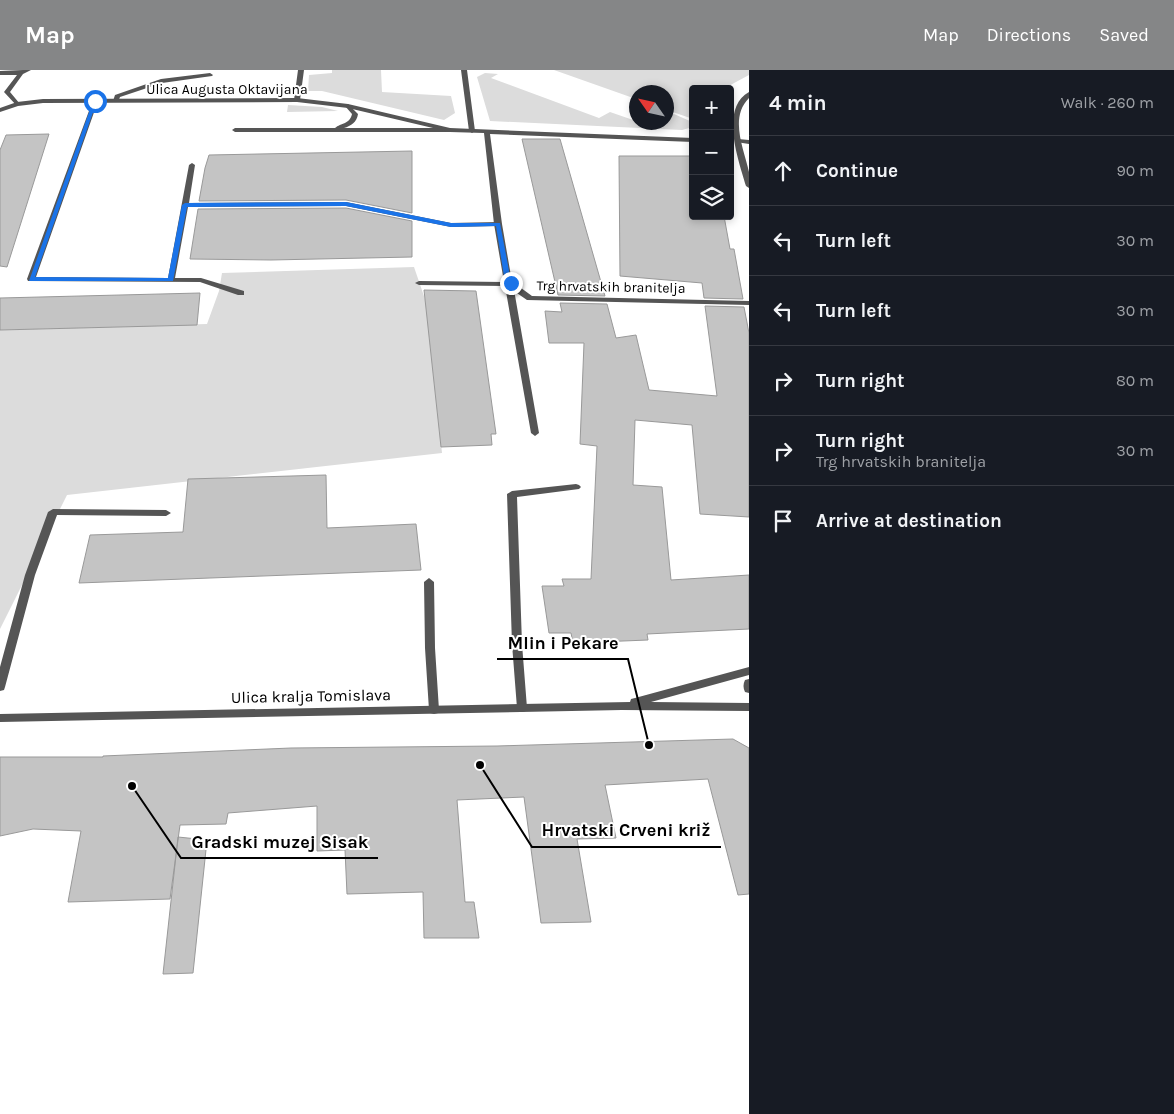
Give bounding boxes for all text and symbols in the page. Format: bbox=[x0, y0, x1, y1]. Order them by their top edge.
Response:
text: Map bbox=[25, 21, 75, 49]
text: Map bbox=[923, 24, 959, 46]
text: Directions bbox=[987, 24, 1071, 46]
text: Saved bbox=[1099, 24, 1149, 46]
street label: Ulica Augusta Oktavijana bbox=[146, 81, 308, 98]
north arrow bbox=[629, 85, 674, 130]
map controls bbox=[689, 85, 734, 220]
button: + bbox=[689, 85, 734, 130]
route start bbox=[84, 90, 107, 113]
text: 4 min bbox=[769, 91, 827, 115]
text: Walk · 260 m bbox=[1061, 93, 1154, 112]
button: − bbox=[689, 130, 734, 175]
icon: ahead bbox=[769, 157, 797, 185]
text: Continue bbox=[816, 160, 898, 182]
text: 90 m bbox=[1116, 161, 1154, 180]
button: layers bbox=[689, 175, 734, 220]
icon: left bbox=[769, 227, 797, 255]
text: Turn left bbox=[816, 230, 891, 252]
text: 30 m bbox=[1116, 231, 1154, 250]
route end bbox=[500, 272, 523, 295]
street label: Trg hrvatskih branitelja bbox=[536, 277, 686, 297]
icon: left bbox=[769, 297, 797, 325]
text: Turn left bbox=[816, 300, 891, 322]
text: 30 m bbox=[1116, 301, 1154, 320]
icon: right bbox=[769, 367, 797, 395]
text: Turn right bbox=[816, 370, 905, 392]
text: 80 m bbox=[1116, 371, 1154, 390]
text: Turn right bbox=[816, 430, 905, 452]
icon: right bbox=[769, 437, 797, 465]
text: 30 m bbox=[1116, 441, 1154, 460]
text: Trg hrvatskih branitelja bbox=[816, 452, 986, 471]
icon: arrive bbox=[769, 507, 797, 535]
text: Arrive at destination bbox=[816, 510, 1002, 532]
callout: Mlin i Pekare bbox=[497, 626, 628, 659]
text: Mlin i Pekare bbox=[507, 632, 619, 654]
street label: Ulica kralja Tomislava bbox=[231, 685, 391, 707]
callout: Hrvatski Crveni križ bbox=[532, 814, 721, 847]
text: Hrvatski Crveni križ bbox=[542, 819, 710, 841]
callout: Gradski muzej Sisak bbox=[181, 825, 378, 858]
text: Gradski muzej Sisak bbox=[192, 831, 369, 853]

